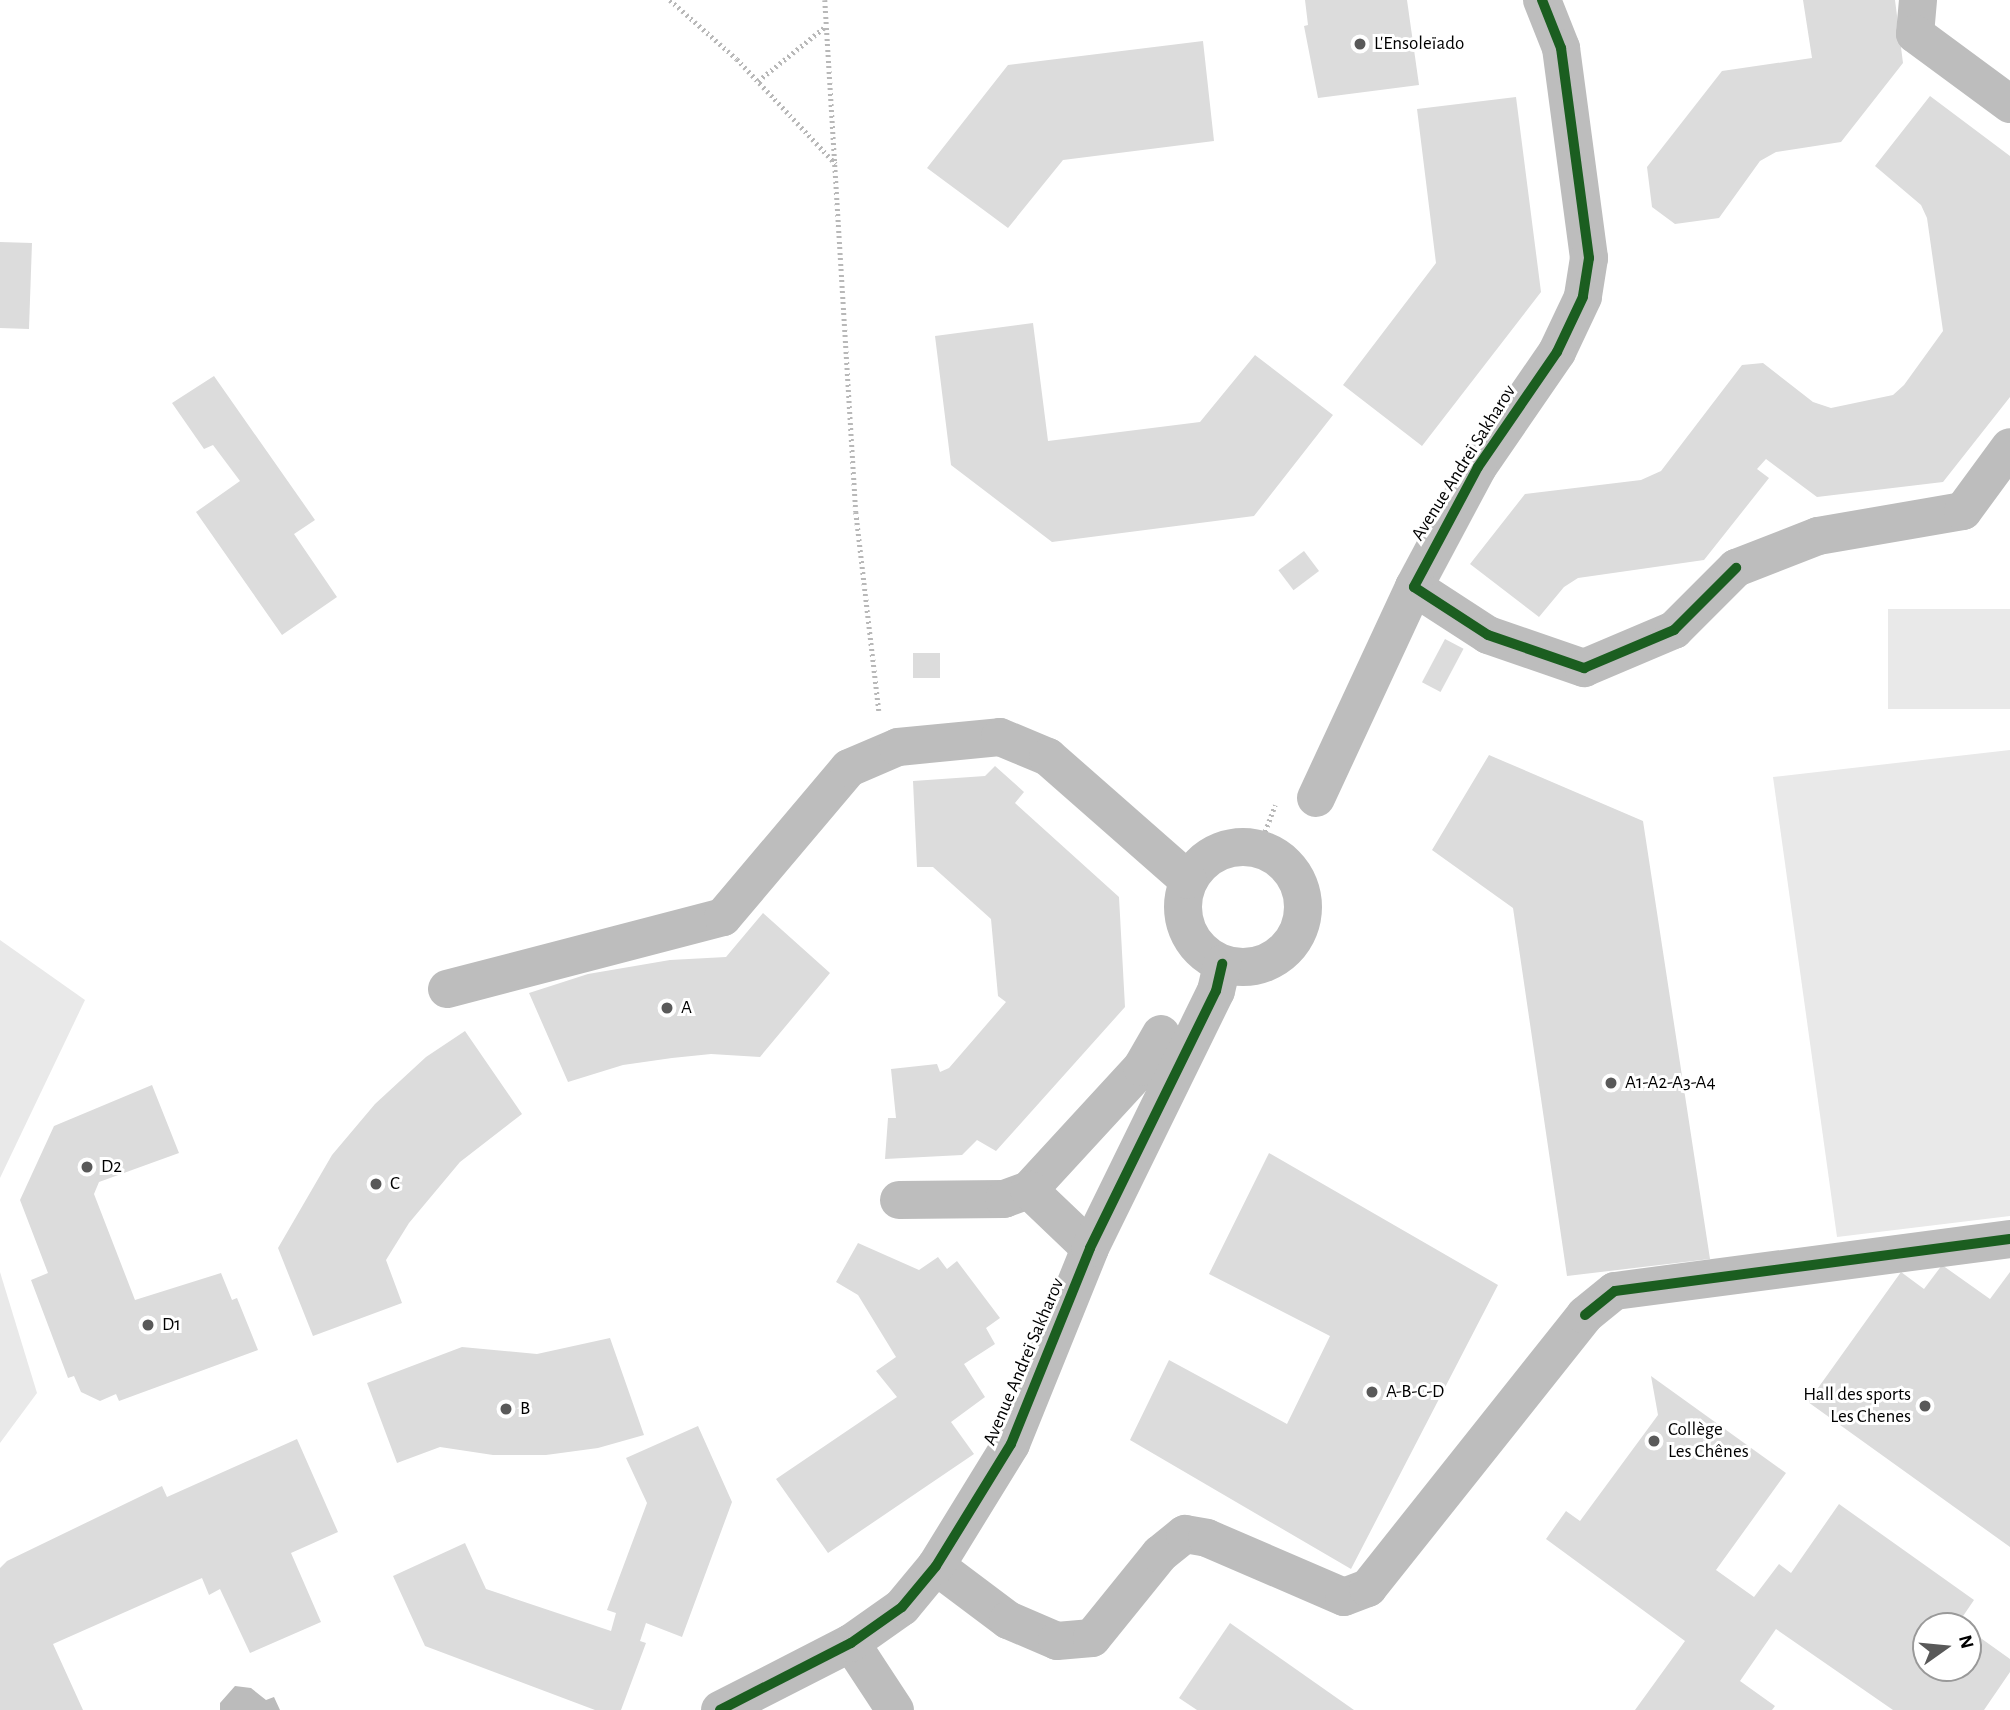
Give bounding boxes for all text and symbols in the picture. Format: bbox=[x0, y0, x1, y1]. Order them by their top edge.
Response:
place label: L'Ensoleïado bbox=[1374, 33, 1464, 55]
marker: L'Ensoleïado bbox=[1352, 36, 1368, 52]
street label: Avenue Andreï Sakharov bbox=[1407, 381, 1521, 545]
place label: A bbox=[681, 997, 692, 1019]
marker: A bbox=[659, 1000, 675, 1016]
place label: A1-A2-A3-A4 bbox=[1625, 1072, 1716, 1094]
marker: A1-A2-A3-A4 bbox=[1603, 1075, 1619, 1091]
place label: D2 bbox=[101, 1156, 122, 1178]
marker: D2 bbox=[79, 1159, 95, 1175]
place label: C bbox=[390, 1173, 400, 1195]
marker: C bbox=[368, 1176, 384, 1192]
street label: Avenue Andreï Sakharov bbox=[978, 1275, 1070, 1449]
place label: D1 bbox=[162, 1314, 181, 1336]
marker: D1 bbox=[140, 1317, 156, 1333]
place label: A-B-C-D bbox=[1386, 1381, 1444, 1403]
marker: A-B-C-D bbox=[1364, 1384, 1380, 1400]
place label: Hall des sports Les Chenes bbox=[1803, 1384, 1911, 1428]
place label: B bbox=[520, 1398, 530, 1420]
marker: Hall des sports Les Chenes bbox=[1917, 1398, 1933, 1414]
marker: B bbox=[498, 1401, 514, 1417]
place label: Collège Les Chênes bbox=[1668, 1419, 1749, 1463]
marker: Collège Les Chênes bbox=[1646, 1433, 1662, 1449]
north arrow bbox=[1912, 1612, 1982, 1682]
text: N bbox=[1955, 1633, 1977, 1651]

